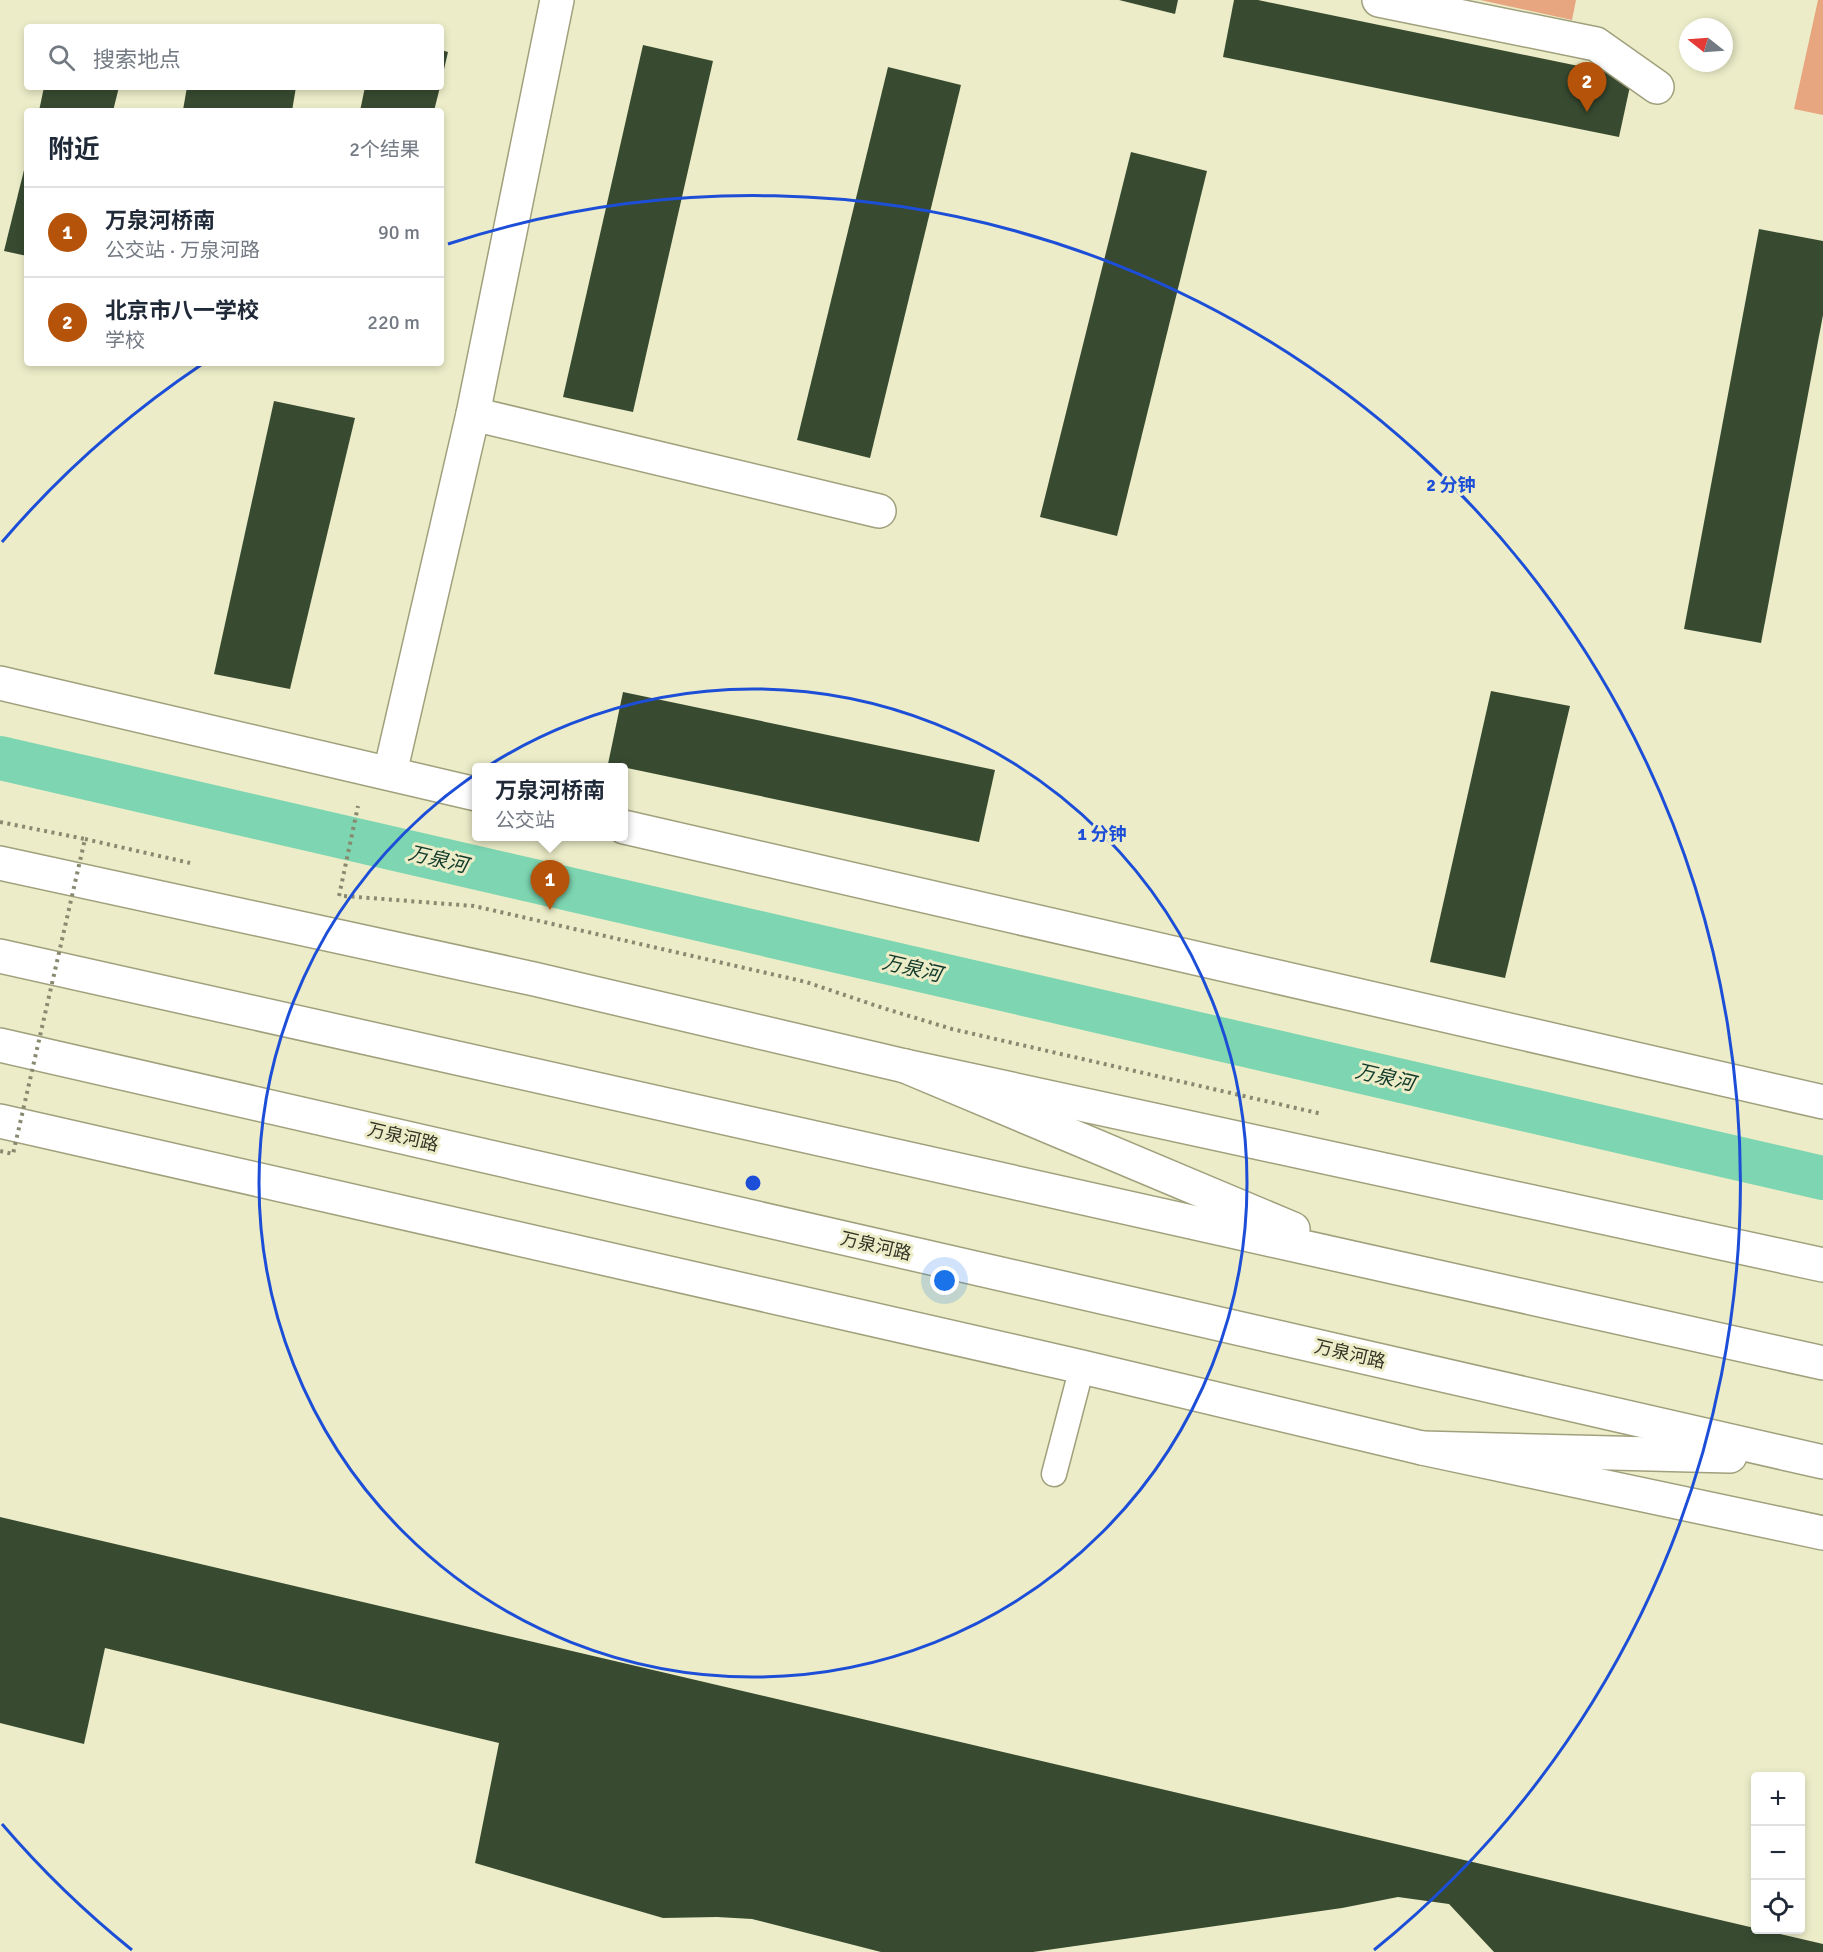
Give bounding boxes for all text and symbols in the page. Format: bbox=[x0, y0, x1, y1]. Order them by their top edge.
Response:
north arrow bbox=[1679, 18, 1733, 72]
search box bbox=[24, 24, 444, 90]
icon: search bbox=[45, 41, 78, 74]
text: 搜索地点 bbox=[93, 46, 181, 73]
pin: 2 bbox=[1568, 63, 1606, 112]
text: 附近 bbox=[48, 134, 100, 166]
text: 2个结果 bbox=[349, 137, 420, 162]
text: 万泉河桥南 bbox=[105, 207, 215, 234]
text: 1 bbox=[62, 220, 73, 245]
text: 90 m bbox=[378, 220, 420, 245]
text: 公交站 · 万泉河路 bbox=[105, 238, 260, 263]
text: 北京市八一学校 bbox=[105, 297, 259, 324]
text: 2 bbox=[62, 310, 73, 335]
text: 220 m bbox=[367, 310, 420, 335]
text: 学校 bbox=[105, 328, 145, 353]
text: 2 分钟 bbox=[1426, 474, 1476, 496]
popup bbox=[472, 763, 628, 841]
text: 万泉河桥南 bbox=[495, 777, 605, 804]
text: 公交站 bbox=[495, 808, 555, 833]
text: 1 分钟 bbox=[1077, 823, 1127, 845]
water label: 万泉河 bbox=[406, 841, 474, 879]
pin: 1 bbox=[530, 860, 570, 910]
water label: 万泉河 bbox=[880, 950, 948, 988]
water label: 万泉河 bbox=[1353, 1059, 1421, 1097]
street label: 万泉河路 bbox=[365, 1118, 441, 1156]
centre of rings bbox=[743, 1173, 763, 1193]
street label: 万泉河路 bbox=[838, 1227, 914, 1265]
your location bbox=[930, 1266, 959, 1295]
street label: 万泉河路 bbox=[1312, 1335, 1388, 1373]
map controls bbox=[1751, 1772, 1805, 1934]
button: + bbox=[1751, 1772, 1805, 1826]
button: − bbox=[1751, 1826, 1805, 1880]
button: locate bbox=[1751, 1880, 1805, 1934]

